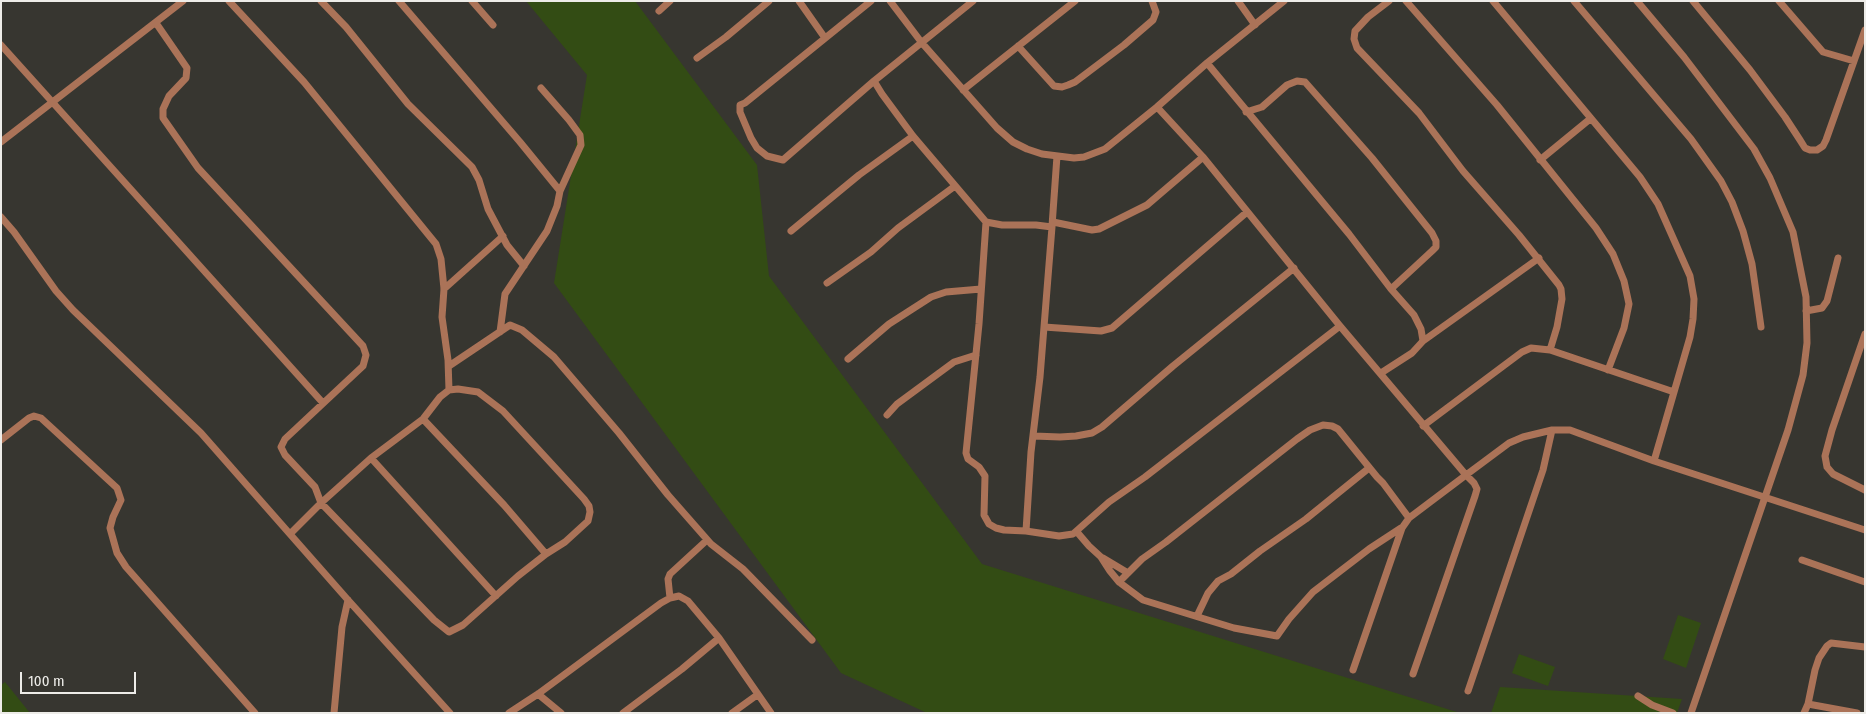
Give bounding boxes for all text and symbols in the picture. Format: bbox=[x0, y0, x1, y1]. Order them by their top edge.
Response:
scale bar bbox=[22, 662, 139, 694]
text: 100 m bbox=[28, 672, 65, 690]

